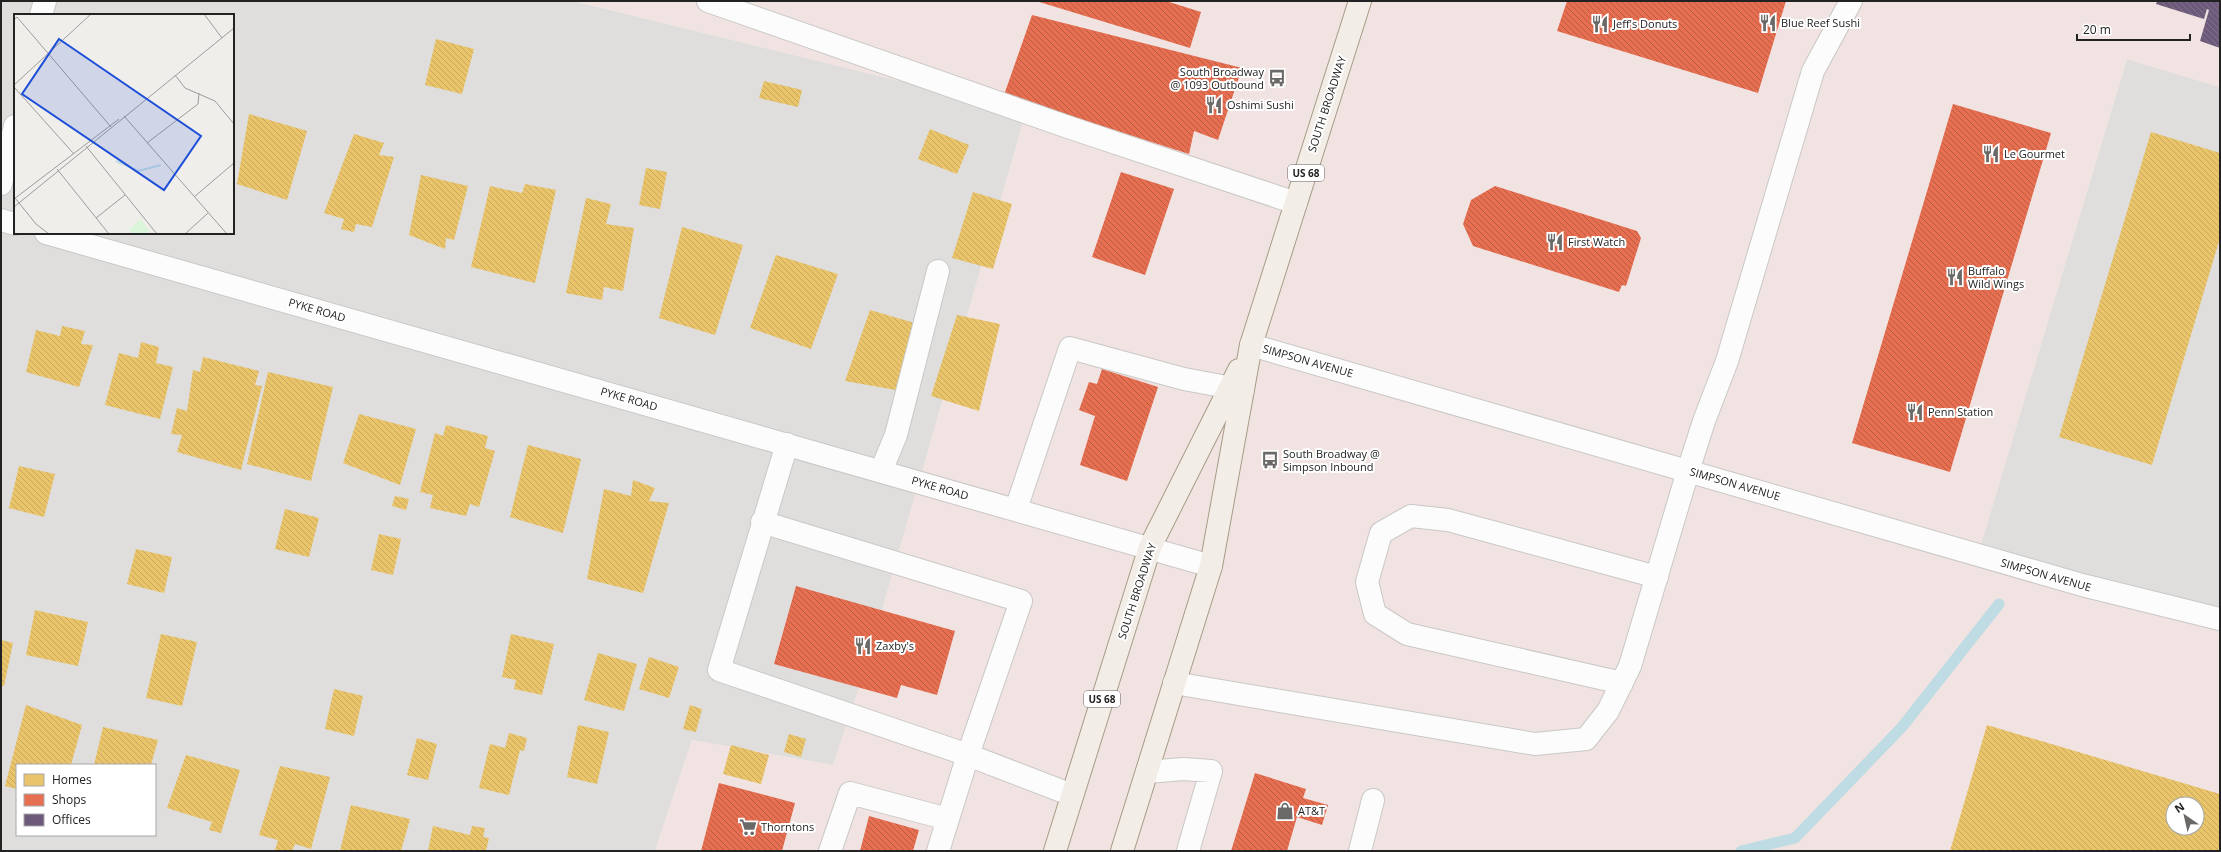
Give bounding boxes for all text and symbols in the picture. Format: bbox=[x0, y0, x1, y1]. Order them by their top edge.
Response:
restaurant icon: Blue Reef Sushi bbox=[1758, 13, 1778, 33]
inset map bbox=[14, 14, 234, 234]
restaurant icon: Jeff's Donuts bbox=[1590, 14, 1610, 34]
place label: Blue Reef Sushi bbox=[1781, 15, 1860, 30]
place label: Jeff's Donuts bbox=[1612, 16, 1677, 31]
scale bar bbox=[2077, 16, 2190, 42]
text: 20 m bbox=[2083, 21, 2111, 38]
street label: SOUTH BROADWAY bbox=[1304, 53, 1349, 154]
place label: South Broadway @ 1093 Outbound bbox=[1170, 64, 1264, 92]
bus stop icon: South Broadway @ 1093 Outbound bbox=[1267, 68, 1287, 88]
restaurant icon: Oshimi Sushi bbox=[1204, 95, 1224, 115]
place label: Oshimi Sushi bbox=[1227, 97, 1294, 112]
restaurant icon: Le Gourmet bbox=[1981, 144, 2001, 164]
place label: Le Gourmet bbox=[2004, 146, 2065, 161]
road number: US 68 bbox=[1288, 165, 1324, 181]
restaurant icon: First Watch bbox=[1545, 232, 1565, 252]
place label: First Watch bbox=[1568, 234, 1625, 249]
place label: Buffalo Wild Wings bbox=[1968, 263, 2024, 291]
restaurant icon: Buffalo Wild Wings bbox=[1945, 267, 1965, 287]
street label: PYKE ROAD bbox=[287, 294, 347, 325]
street label: SIMPSON AVENUE bbox=[1261, 340, 1355, 381]
street label: PYKE ROAD bbox=[599, 383, 659, 414]
restaurant icon: Penn Station bbox=[1905, 402, 1925, 422]
place label: Penn Station bbox=[1928, 404, 1993, 419]
place label: South Broadway @ Simpson Inbound bbox=[1283, 446, 1380, 474]
bus stop icon: South Broadway @ Simpson Inbound bbox=[1260, 450, 1280, 470]
street label: SIMPSON AVENUE bbox=[1688, 463, 1782, 504]
street label: PYKE ROAD bbox=[910, 472, 970, 503]
street label: SOUTH BROADWAY bbox=[1114, 540, 1159, 641]
street label: SIMPSON AVENUE bbox=[1999, 554, 2093, 595]
restaurant icon: Zaxby's bbox=[853, 636, 873, 656]
place label: Zaxby's bbox=[876, 638, 914, 653]
road number: US 68 bbox=[1084, 691, 1120, 707]
legend bbox=[16, 764, 156, 836]
text: Homes bbox=[52, 771, 92, 788]
text: Shops bbox=[52, 791, 87, 808]
north arrow bbox=[2165, 796, 2205, 836]
text: N bbox=[2171, 799, 2187, 816]
shop icon: AT&T bbox=[1275, 801, 1295, 821]
place label: AT&T bbox=[1298, 803, 1325, 818]
text: Offices bbox=[52, 811, 91, 828]
supermarket icon: Thorntons bbox=[738, 817, 758, 837]
place label: Thorntons bbox=[761, 819, 814, 834]

